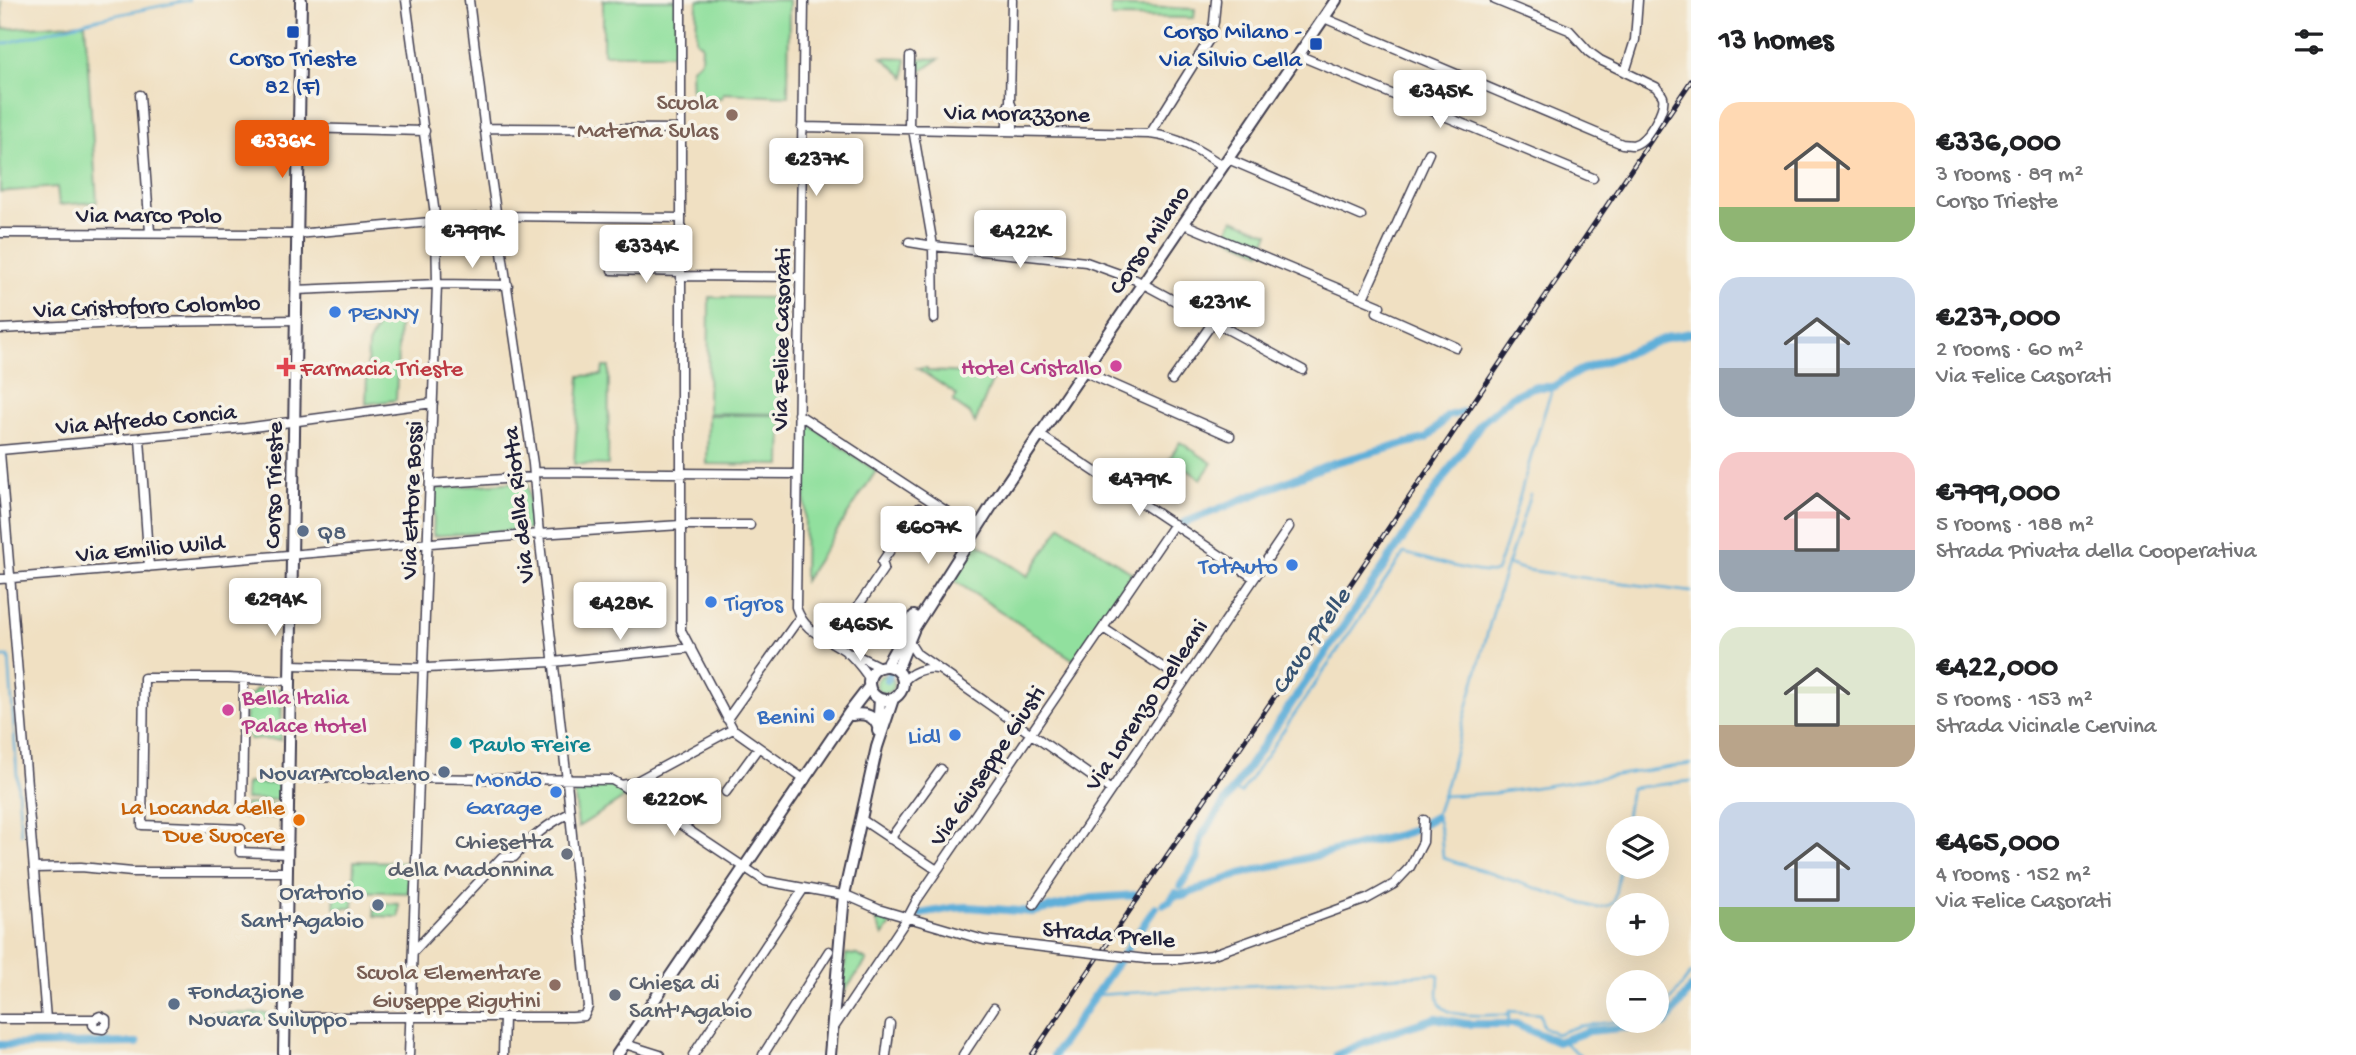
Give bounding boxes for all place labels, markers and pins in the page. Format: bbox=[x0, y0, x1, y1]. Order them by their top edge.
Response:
place label: Corso Milano - Via Silvio Cella bbox=[1159, 19, 1303, 76]
marker: Corso Trieste 82 (F) bbox=[285, 24, 301, 40]
marker: Corso Milano - Via Silvio Cella bbox=[1308, 36, 1324, 52]
place label: Corso Trieste 82 (F) bbox=[229, 46, 357, 103]
pin: €345K bbox=[1391, 71, 1489, 130]
place label: Scuola Materna Sulas bbox=[577, 90, 719, 147]
marker: Scuola Materna Sulas bbox=[724, 107, 740, 123]
pin: €336K bbox=[233, 120, 331, 180]
pin: €237K bbox=[767, 138, 865, 198]
pin: €799K bbox=[423, 210, 521, 270]
pin: €422K bbox=[971, 210, 1069, 270]
pin: €334K bbox=[597, 226, 695, 285]
pin: €231K bbox=[1170, 282, 1268, 341]
place label: PENNY bbox=[348, 301, 420, 330]
marker: PENNY bbox=[327, 304, 343, 320]
place label: Hotel Cristallo bbox=[961, 355, 1102, 384]
place label: Farmacia Trieste bbox=[299, 356, 464, 385]
marker: Hotel Cristallo bbox=[1108, 358, 1124, 374]
marker: Farmacia Trieste bbox=[278, 359, 294, 375]
pin: €479K bbox=[1090, 458, 1188, 518]
pin: €607K bbox=[879, 506, 977, 566]
place label: Q8 bbox=[317, 520, 346, 549]
marker: Q8 bbox=[295, 523, 311, 539]
place label: TotAuto bbox=[1197, 554, 1278, 583]
marker: TotAuto bbox=[1284, 557, 1300, 573]
pin: €294K bbox=[226, 578, 324, 638]
pin: €428K bbox=[571, 582, 669, 642]
place label: Tigros bbox=[723, 591, 784, 620]
marker: Tigros bbox=[703, 594, 719, 610]
pin: €465K bbox=[811, 604, 909, 663]
place label: Bella Italia Palace Hotel bbox=[241, 685, 367, 742]
marker: Bella Italia Palace Hotel bbox=[220, 702, 236, 718]
place label: Benini bbox=[756, 704, 815, 733]
marker: Benini bbox=[821, 707, 837, 723]
place label: Lidl bbox=[908, 724, 941, 753]
marker: Lidl bbox=[947, 727, 963, 743]
place label: Paulo Freire bbox=[469, 732, 591, 761]
marker: Paulo Freire bbox=[448, 735, 464, 751]
place label: NovarArcobaleno bbox=[259, 761, 430, 790]
marker: NovarArcobaleno bbox=[436, 764, 452, 780]
place label: Mondo Garage bbox=[466, 767, 543, 824]
pin: €220K bbox=[625, 778, 723, 838]
marker: Mondo Garage bbox=[548, 784, 564, 800]
place label: La Locanda delle Due Suocere bbox=[121, 795, 286, 852]
marker: La Locanda delle Due Suocere bbox=[291, 812, 307, 828]
place label: Chiesetta della Madonnina bbox=[388, 829, 554, 886]
marker: Chiesetta della Madonnina bbox=[559, 846, 575, 862]
place label: Oratorio Sant'Agabio bbox=[241, 880, 364, 937]
marker: Oratorio Sant'Agabio bbox=[370, 897, 386, 913]
place label: Scuola Elementare Giuseppe Rigutini bbox=[356, 960, 542, 1017]
place label: Chiesa di Sant'Agabio bbox=[629, 970, 752, 1027]
marker: Scuola Elementare Giuseppe Rigutini bbox=[547, 977, 563, 993]
place label: Fondazione Novara Sviluppo bbox=[187, 979, 347, 1036]
marker: Chiesa di Sant'Agabio bbox=[607, 987, 623, 1003]
marker: Fondazione Novara Sviluppo bbox=[166, 996, 182, 1012]

